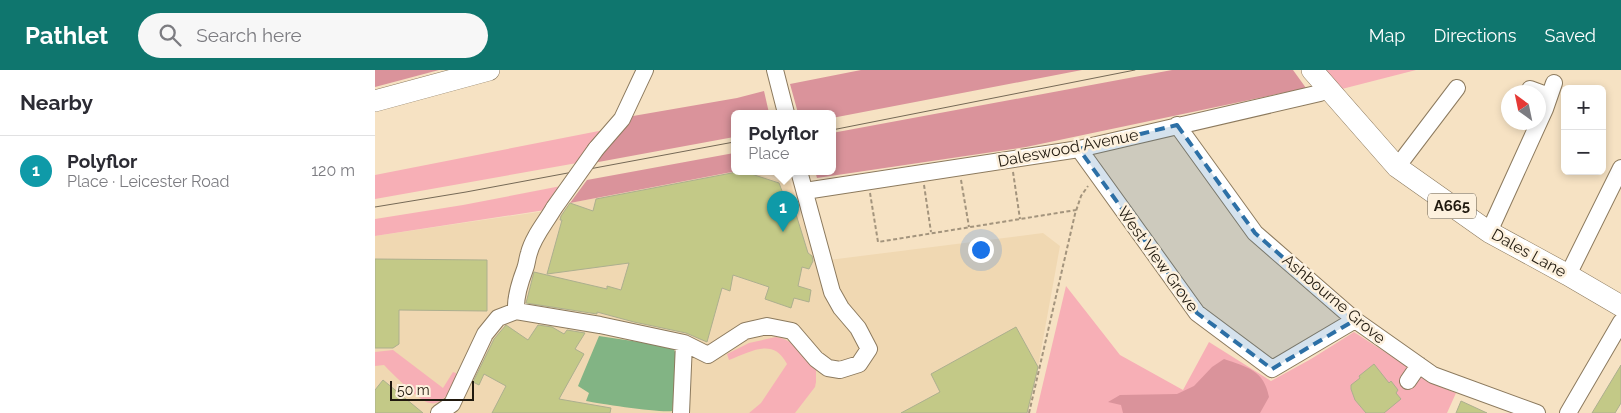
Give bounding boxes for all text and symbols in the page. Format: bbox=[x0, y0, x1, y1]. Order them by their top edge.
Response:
search box bbox=[138, 13, 488, 58]
text: Pathlet bbox=[25, 21, 108, 50]
icon: search bbox=[156, 21, 184, 49]
text: Search here bbox=[196, 24, 302, 46]
text: Map bbox=[1369, 25, 1405, 46]
text: Directions bbox=[1433, 25, 1517, 46]
text: Saved bbox=[1545, 25, 1596, 46]
north arrow bbox=[1501, 85, 1546, 130]
map controls bbox=[1561, 85, 1606, 175]
button: + bbox=[1561, 85, 1606, 130]
text: Nearby bbox=[20, 90, 93, 115]
popup bbox=[731, 110, 836, 175]
text: Polyflor bbox=[748, 122, 819, 144]
street label: Daleswood Avenue bbox=[996, 125, 1140, 171]
button: − bbox=[1561, 130, 1606, 175]
text: Place bbox=[748, 144, 789, 163]
text: Polyflor bbox=[67, 150, 137, 172]
text: 1 bbox=[32, 161, 40, 180]
text: 120 m bbox=[311, 161, 355, 180]
text: Place · Leicester Road bbox=[67, 172, 229, 191]
pin: 1 bbox=[767, 191, 799, 232]
road number: A665 bbox=[1428, 194, 1476, 218]
street label: West View Grove bbox=[1113, 203, 1203, 315]
street label: Dales Lane bbox=[1488, 225, 1570, 281]
your location bbox=[968, 237, 994, 263]
street label: Ashbourne Grove bbox=[1279, 250, 1389, 348]
scale bar bbox=[390, 378, 474, 401]
text: 50 m bbox=[397, 382, 430, 398]

